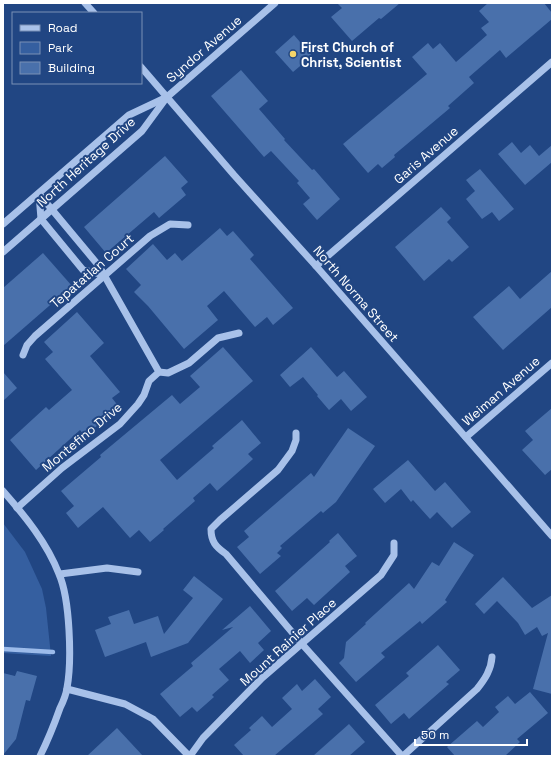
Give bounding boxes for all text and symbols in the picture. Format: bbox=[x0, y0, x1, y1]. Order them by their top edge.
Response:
legend bbox=[12, 12, 142, 84]
street label: Syndor Avenue bbox=[163, 12, 245, 86]
text: Road bbox=[48, 20, 77, 36]
place label: First Church of Christ, Scientist bbox=[301, 39, 402, 71]
text: Park bbox=[48, 40, 73, 56]
marker: First Church of Christ, Scientist bbox=[288, 49, 298, 59]
text: Building bbox=[48, 60, 95, 76]
street label: North Heritage Drive bbox=[33, 113, 139, 211]
street label: Garis Avenue bbox=[390, 122, 462, 188]
street label: Tepatatlan Court bbox=[47, 230, 137, 312]
street label: North Norma Street bbox=[310, 242, 402, 346]
street label: Weiman Avenue bbox=[459, 353, 543, 429]
street label: Montefino Drive bbox=[38, 399, 126, 475]
street label: Mount Rainier Place bbox=[236, 594, 340, 690]
scale bar bbox=[415, 721, 527, 747]
text: 50 m bbox=[421, 727, 449, 743]

